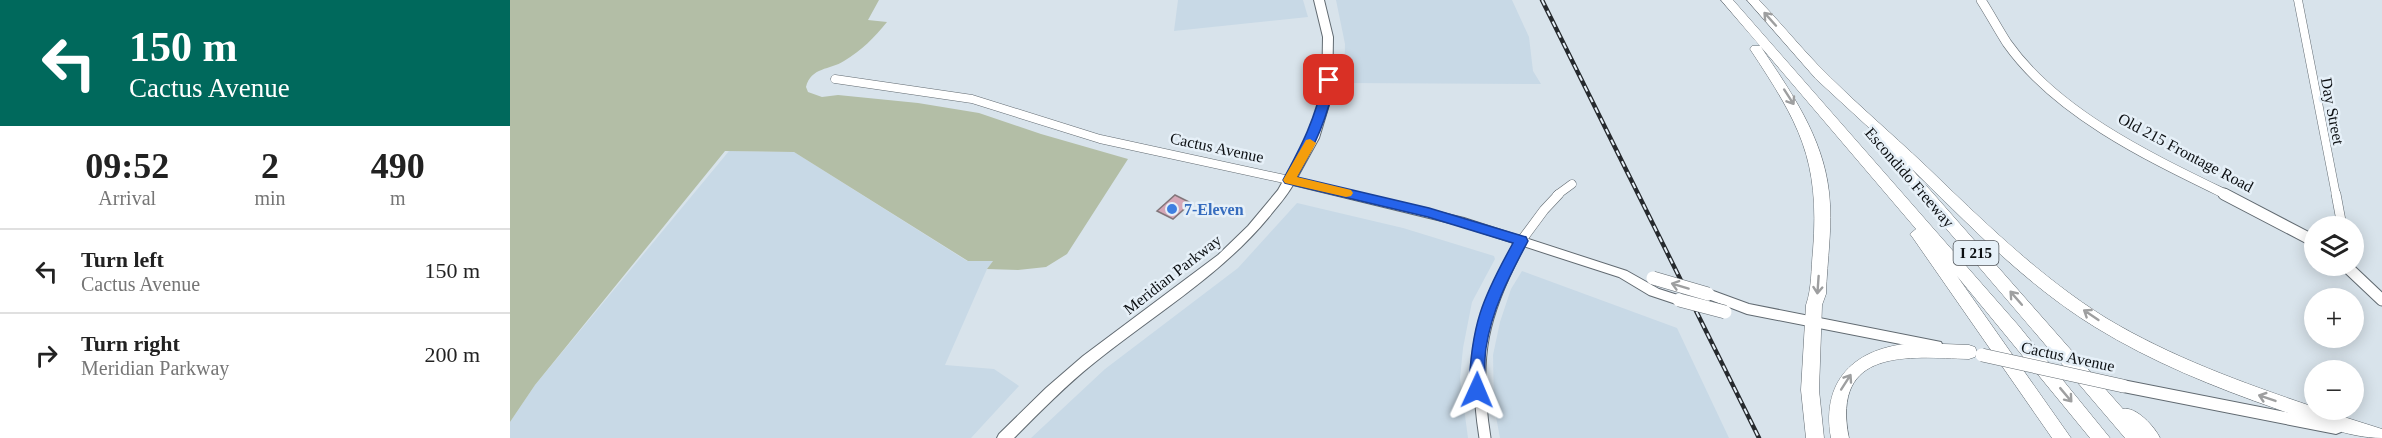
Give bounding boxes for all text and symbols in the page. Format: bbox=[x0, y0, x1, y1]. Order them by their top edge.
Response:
one-way arrow bbox=[1763, 11, 1777, 26]
icon: left bbox=[30, 24, 108, 102]
text: 150 m bbox=[129, 24, 238, 70]
pin bbox=[1303, 54, 1354, 105]
icon: arrive bbox=[1312, 63, 1345, 96]
text: Cactus Avenue bbox=[129, 73, 290, 103]
street label: Day Street bbox=[2317, 76, 2347, 147]
one-way arrow bbox=[1783, 88, 1795, 105]
street label: Old 215 Frontage Road bbox=[2115, 110, 2256, 196]
street label: Escondido Freeway bbox=[1861, 124, 1958, 231]
street label: Cactus Avenue bbox=[1169, 129, 1265, 166]
text: 09:52 bbox=[85, 146, 169, 186]
text: 2 bbox=[261, 146, 279, 186]
text: 490 bbox=[371, 146, 425, 186]
text: Arrival bbox=[98, 187, 156, 209]
text: min bbox=[254, 187, 286, 209]
text: m bbox=[390, 187, 406, 209]
place label: 7-Eleven bbox=[1184, 201, 1244, 218]
marker: 7-Eleven bbox=[1165, 202, 1179, 216]
map controls bbox=[2304, 216, 2364, 420]
button: layers bbox=[2304, 216, 2364, 276]
street label: Meridian Parkway bbox=[1120, 231, 1225, 318]
road number: I 215 bbox=[1954, 241, 1998, 265]
text: Turn left bbox=[81, 247, 164, 272]
icon: left bbox=[30, 255, 63, 288]
text: 150 m bbox=[424, 258, 480, 283]
text: Cactus Avenue bbox=[81, 273, 200, 295]
one-way arrow bbox=[1812, 275, 1823, 295]
one-way arrow bbox=[1671, 280, 1690, 291]
button: + bbox=[2304, 288, 2364, 348]
one-way arrow bbox=[2009, 291, 2023, 306]
one-way arrow bbox=[2083, 309, 2100, 321]
text: Turn right bbox=[81, 331, 180, 356]
street label: Cactus Avenue bbox=[2020, 338, 2116, 375]
icon: right bbox=[30, 339, 63, 372]
text: 200 m bbox=[424, 342, 480, 367]
text: Meridian Parkway bbox=[81, 357, 229, 379]
position arrow bbox=[1445, 358, 1509, 422]
button: − bbox=[2304, 360, 2364, 420]
one-way arrow bbox=[1840, 375, 1852, 391]
one-way arrow bbox=[2059, 386, 2072, 402]
one-way arrow bbox=[2258, 391, 2277, 402]

